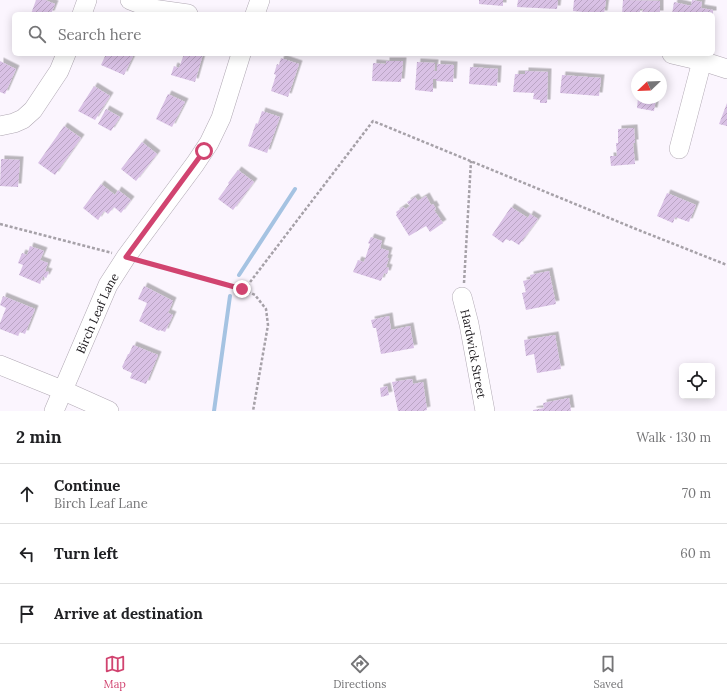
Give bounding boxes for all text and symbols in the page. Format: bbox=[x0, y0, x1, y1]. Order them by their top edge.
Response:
search box bbox=[12, 12, 715, 56]
icon: search bbox=[26, 23, 48, 45]
text: Search here bbox=[58, 25, 141, 44]
north arrow bbox=[631, 68, 667, 104]
route start bbox=[195, 142, 213, 160]
street label: Birch Leaf Lane bbox=[72, 269, 122, 355]
route end bbox=[233, 280, 251, 298]
street label: Hardwick Street bbox=[458, 307, 490, 400]
map controls bbox=[679, 363, 715, 399]
button: locate bbox=[679, 363, 715, 399]
text: 2 min bbox=[16, 426, 62, 448]
text: Walk · 130 m bbox=[636, 429, 711, 446]
text: Continue bbox=[54, 476, 120, 495]
icon: ahead bbox=[16, 483, 38, 505]
text: 70 m bbox=[682, 485, 711, 502]
text: Birch Leaf Lane bbox=[54, 495, 148, 512]
icon: left bbox=[16, 543, 38, 565]
text: Turn left bbox=[54, 544, 118, 563]
text: 60 m bbox=[680, 545, 711, 562]
icon: arrive bbox=[16, 603, 38, 625]
text: Arrive at destination bbox=[54, 604, 203, 623]
tab: Map bbox=[104, 653, 126, 691]
tab: Directions bbox=[333, 653, 386, 691]
tab: Saved bbox=[594, 653, 623, 691]

